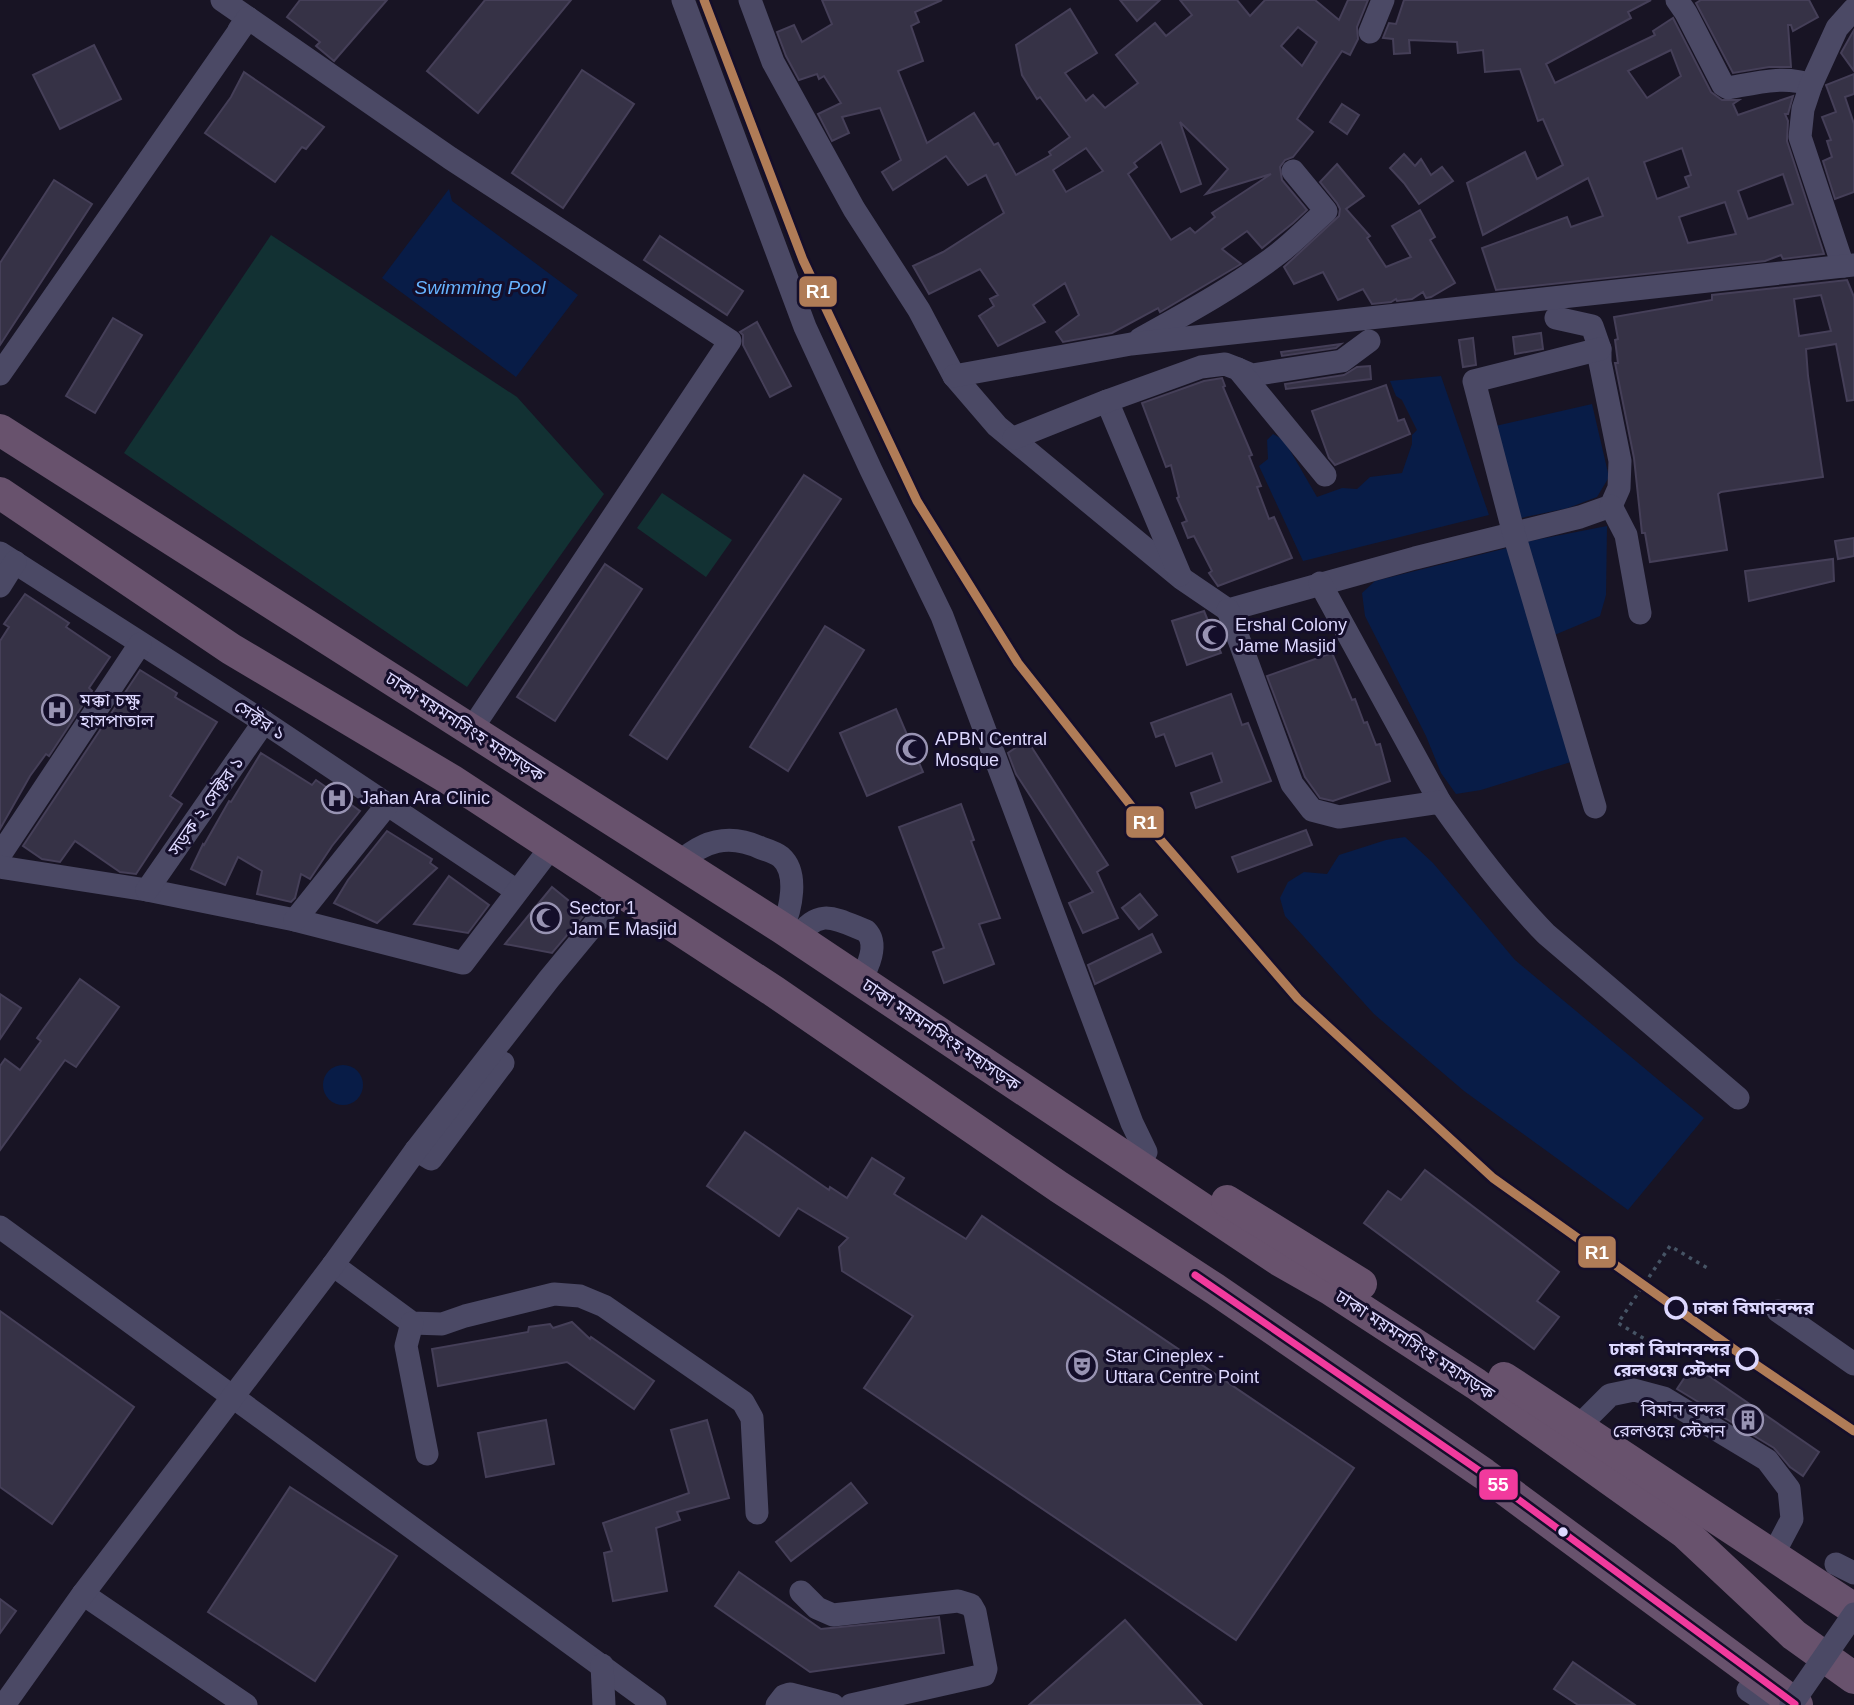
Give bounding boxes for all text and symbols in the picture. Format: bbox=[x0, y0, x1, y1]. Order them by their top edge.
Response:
line badge: R1 bbox=[798, 275, 838, 308]
water label: Swimming Pool bbox=[415, 277, 546, 298]
text: R1 bbox=[806, 281, 831, 302]
place label: Ershal Colony Jame Masjid bbox=[1235, 615, 1347, 656]
mosque icon: Ershal Colony Jame Masjid bbox=[1195, 618, 1229, 652]
street label: ঢাকা ময়মনসিংহ মহাসড়ক bbox=[381, 668, 549, 786]
place label: মক্কা চক্ষু হাসপাতাল bbox=[79, 690, 155, 731]
hospital icon: মক্কা চক্ষু হাসপাতাল bbox=[40, 693, 74, 727]
street label: সেক্টর ১ bbox=[231, 696, 289, 744]
place label: APBN Central Mosque bbox=[935, 729, 1047, 770]
mosque icon: APBN Central Mosque bbox=[895, 732, 929, 766]
street label: সড়ক ২ সেক্টর ১ bbox=[164, 753, 248, 860]
hospital icon: Jahan Ara Clinic bbox=[320, 781, 354, 815]
place label: Jahan Ara Clinic bbox=[360, 788, 490, 808]
line badge: R1 bbox=[1125, 805, 1165, 839]
text: R1 bbox=[1133, 812, 1158, 833]
place label: Sector 1 Jam E Masjid bbox=[569, 898, 677, 939]
mosque icon: Sector 1 Jam E Masjid bbox=[529, 901, 563, 935]
street label: ঢাকা ময়মনসিংহ মহাসড়ক bbox=[858, 974, 1024, 1095]
line badge: R1 bbox=[1577, 1235, 1617, 1269]
text: R1 bbox=[1585, 1242, 1610, 1263]
street label: ঢাকা ময়মনসিংহ মহাসড়ক bbox=[1331, 1286, 1499, 1404]
marker: ঢাকা বিমানবন্দর bbox=[1665, 1297, 1687, 1319]
place label: ঢাকা বিমানবন্দর bbox=[1692, 1298, 1815, 1318]
place label: ঢাকা বিমানবন্দর রেলওয়ে স্টেশন bbox=[1608, 1339, 1731, 1380]
place label: Star Cineplex - Uttara Centre Point bbox=[1105, 1346, 1259, 1387]
marker: ঢাকা বিমানবন্দর রেলওয়ে স্টেশন bbox=[1736, 1348, 1758, 1370]
theatre icon: Star Cineplex - Uttara Centre Point bbox=[1065, 1349, 1099, 1383]
place label: বিমান বন্দর রেলওয়ে স্টেশন bbox=[1613, 1400, 1726, 1441]
building icon: বিমান বন্দর রেলওয়ে স্টেশন bbox=[1731, 1403, 1765, 1437]
line badge: 55 bbox=[1478, 1468, 1519, 1501]
text: 55 bbox=[1487, 1474, 1509, 1495]
unlabelled marker bbox=[1556, 1525, 1570, 1539]

